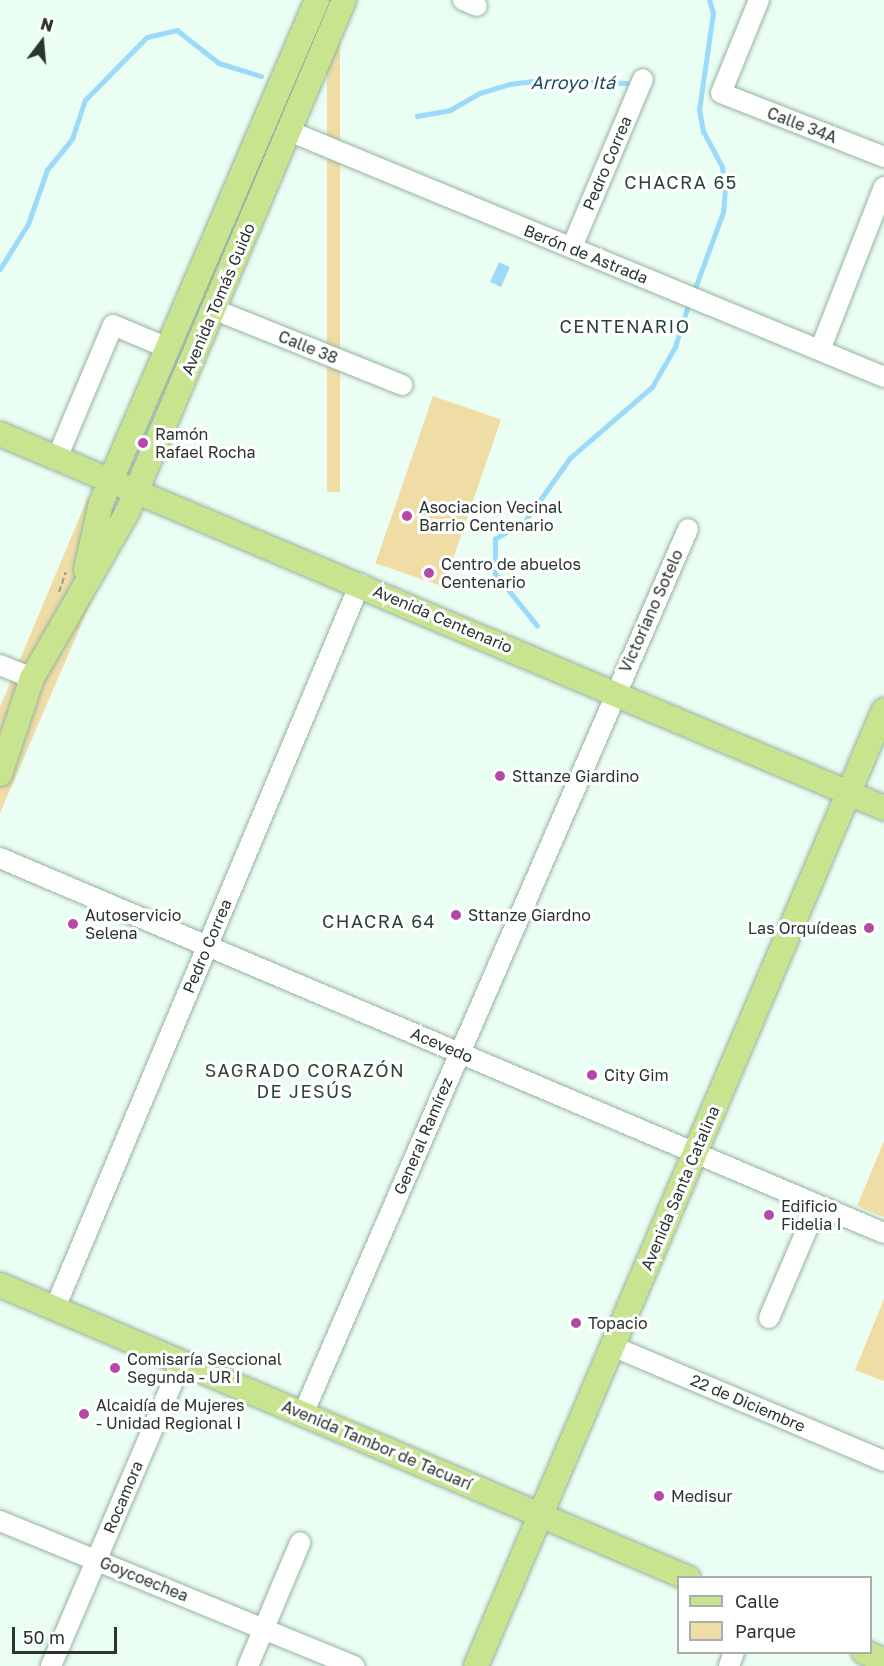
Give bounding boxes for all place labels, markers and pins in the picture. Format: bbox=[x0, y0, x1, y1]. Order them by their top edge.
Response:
place label: Ramón Rafael Rocha bbox=[155, 424, 256, 462]
marker: Ramón Rafael Rocha bbox=[136, 436, 150, 450]
place label: Asociacion Vecinal Barrio Centenario bbox=[419, 497, 562, 535]
marker: Asociacion Vecinal Barrio Centenario bbox=[400, 509, 414, 523]
place label: Centro de abuelos Centenario bbox=[441, 554, 581, 592]
marker: Centro de abuelos Centenario bbox=[422, 566, 436, 580]
place label: Sttanze Giardino bbox=[512, 766, 639, 786]
marker: Sttanze Giardino bbox=[493, 769, 507, 783]
place label: Autoservicio Selena bbox=[85, 905, 181, 943]
place label: Sttanze Giardno bbox=[468, 905, 591, 925]
marker: Sttanze Giardno bbox=[449, 908, 463, 922]
marker: Autoservicio Selena bbox=[66, 917, 80, 931]
place label: Las Orquídeas bbox=[748, 918, 857, 938]
marker: Las Orquídeas bbox=[862, 921, 876, 935]
place label: City Gim bbox=[604, 1065, 669, 1085]
marker: City Gim bbox=[585, 1068, 599, 1082]
place label: Edificio Fidelia I bbox=[781, 1196, 841, 1234]
marker: Edificio Fidelia I bbox=[762, 1208, 776, 1222]
place label: Topacio bbox=[588, 1313, 648, 1333]
marker: Topacio bbox=[569, 1316, 583, 1330]
place label: Comisaría Seccional Segunda - UR I bbox=[127, 1349, 282, 1387]
marker: Comisaría Seccional Segunda - UR I bbox=[108, 1361, 122, 1375]
place label: Alcaidía de Mujeres - Unidad Regional I bbox=[96, 1395, 245, 1433]
marker: Alcaidía de Mujeres - Unidad Regional I bbox=[77, 1407, 91, 1421]
place label: Medisur bbox=[671, 1486, 733, 1506]
marker: Medisur bbox=[652, 1489, 666, 1503]

